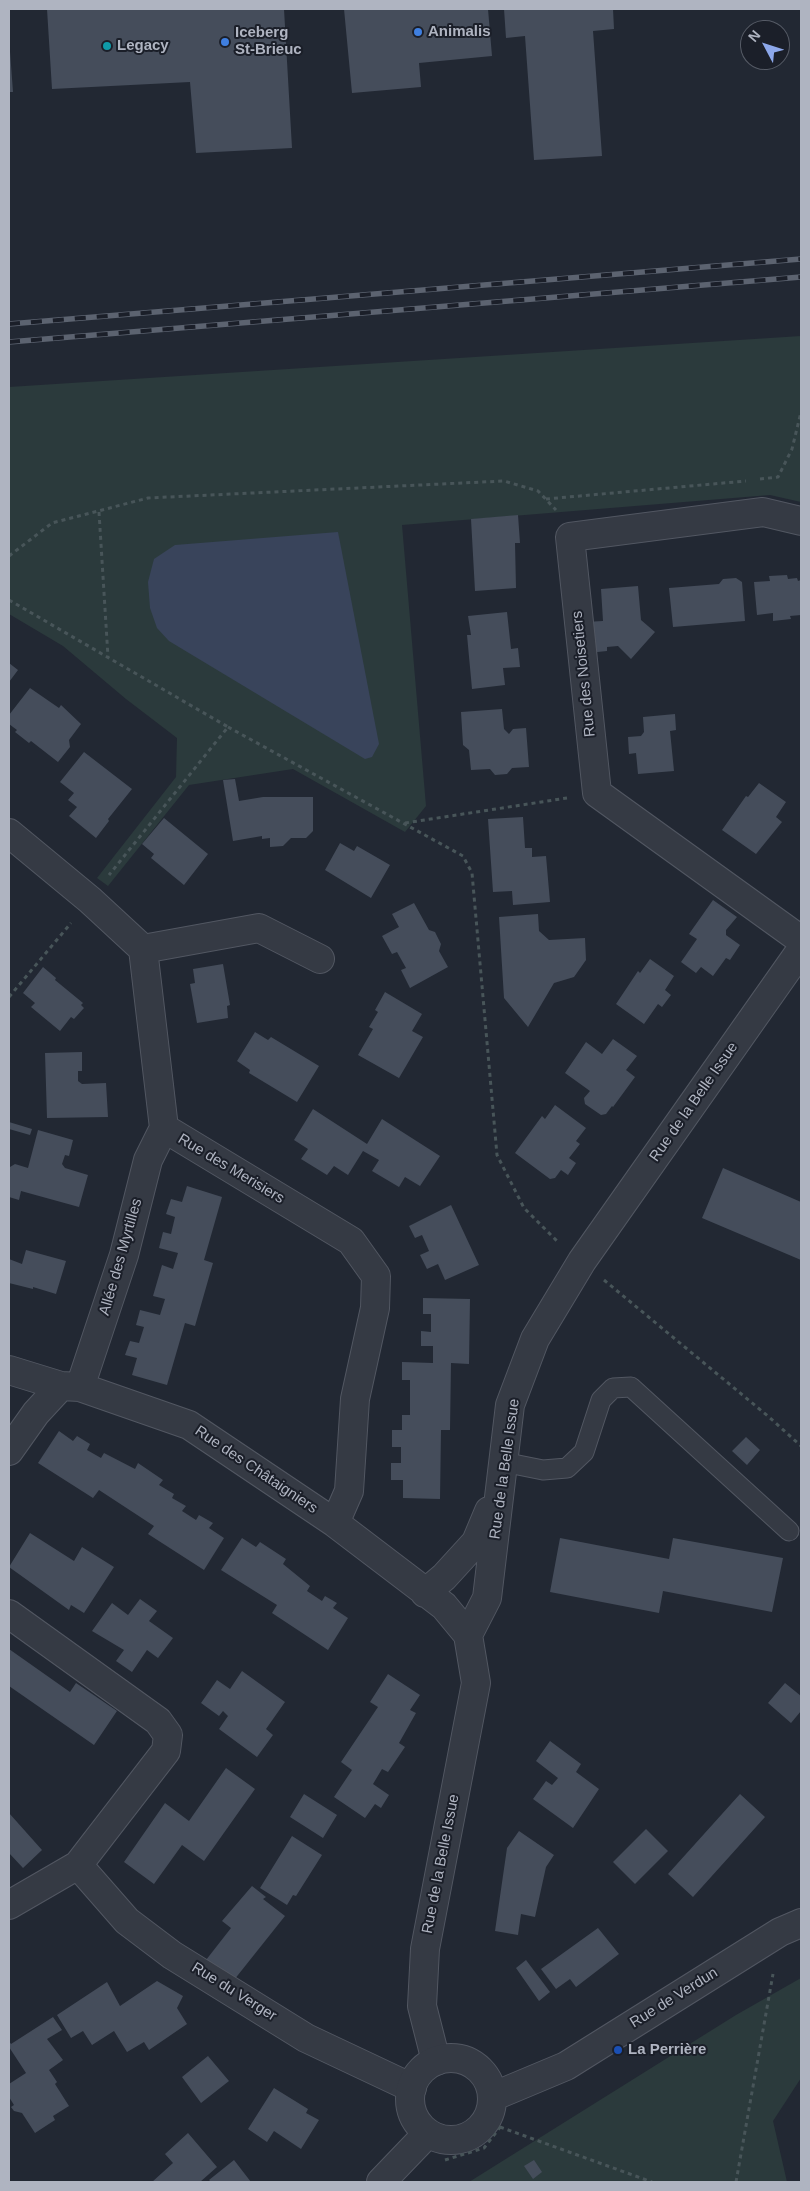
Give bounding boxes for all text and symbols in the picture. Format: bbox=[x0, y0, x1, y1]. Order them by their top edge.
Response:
north arrow bbox=[740, 20, 790, 70]
place label: Animalis bbox=[428, 23, 491, 41]
place label: Iceberg St-Brieuc bbox=[235, 24, 302, 59]
marker: Animalis bbox=[412, 26, 424, 38]
text: N bbox=[745, 27, 764, 45]
marker: Iceberg St-Brieuc bbox=[219, 36, 231, 48]
place label: Legacy bbox=[117, 37, 169, 55]
marker: Legacy bbox=[101, 40, 113, 52]
street label: Rue des Noisetiers bbox=[568, 610, 600, 738]
street label: Rue de la Belle Issue bbox=[646, 1039, 742, 1165]
street label: Rue des Merisiers bbox=[175, 1130, 287, 1208]
street label: Allée des Myrtilles bbox=[96, 1196, 146, 1318]
street label: Rue de la Belle Issue bbox=[486, 1398, 524, 1540]
street label: Rue des Châtaigniers bbox=[191, 1422, 321, 1518]
street label: Rue de la Belle Issue bbox=[419, 1793, 463, 1935]
street label: Rue du Verger bbox=[188, 1959, 280, 2025]
street label: Rue de Verdun bbox=[627, 1964, 721, 2032]
place label: La Perrière bbox=[628, 2041, 706, 2059]
marker: La Perrière bbox=[612, 2044, 624, 2056]

